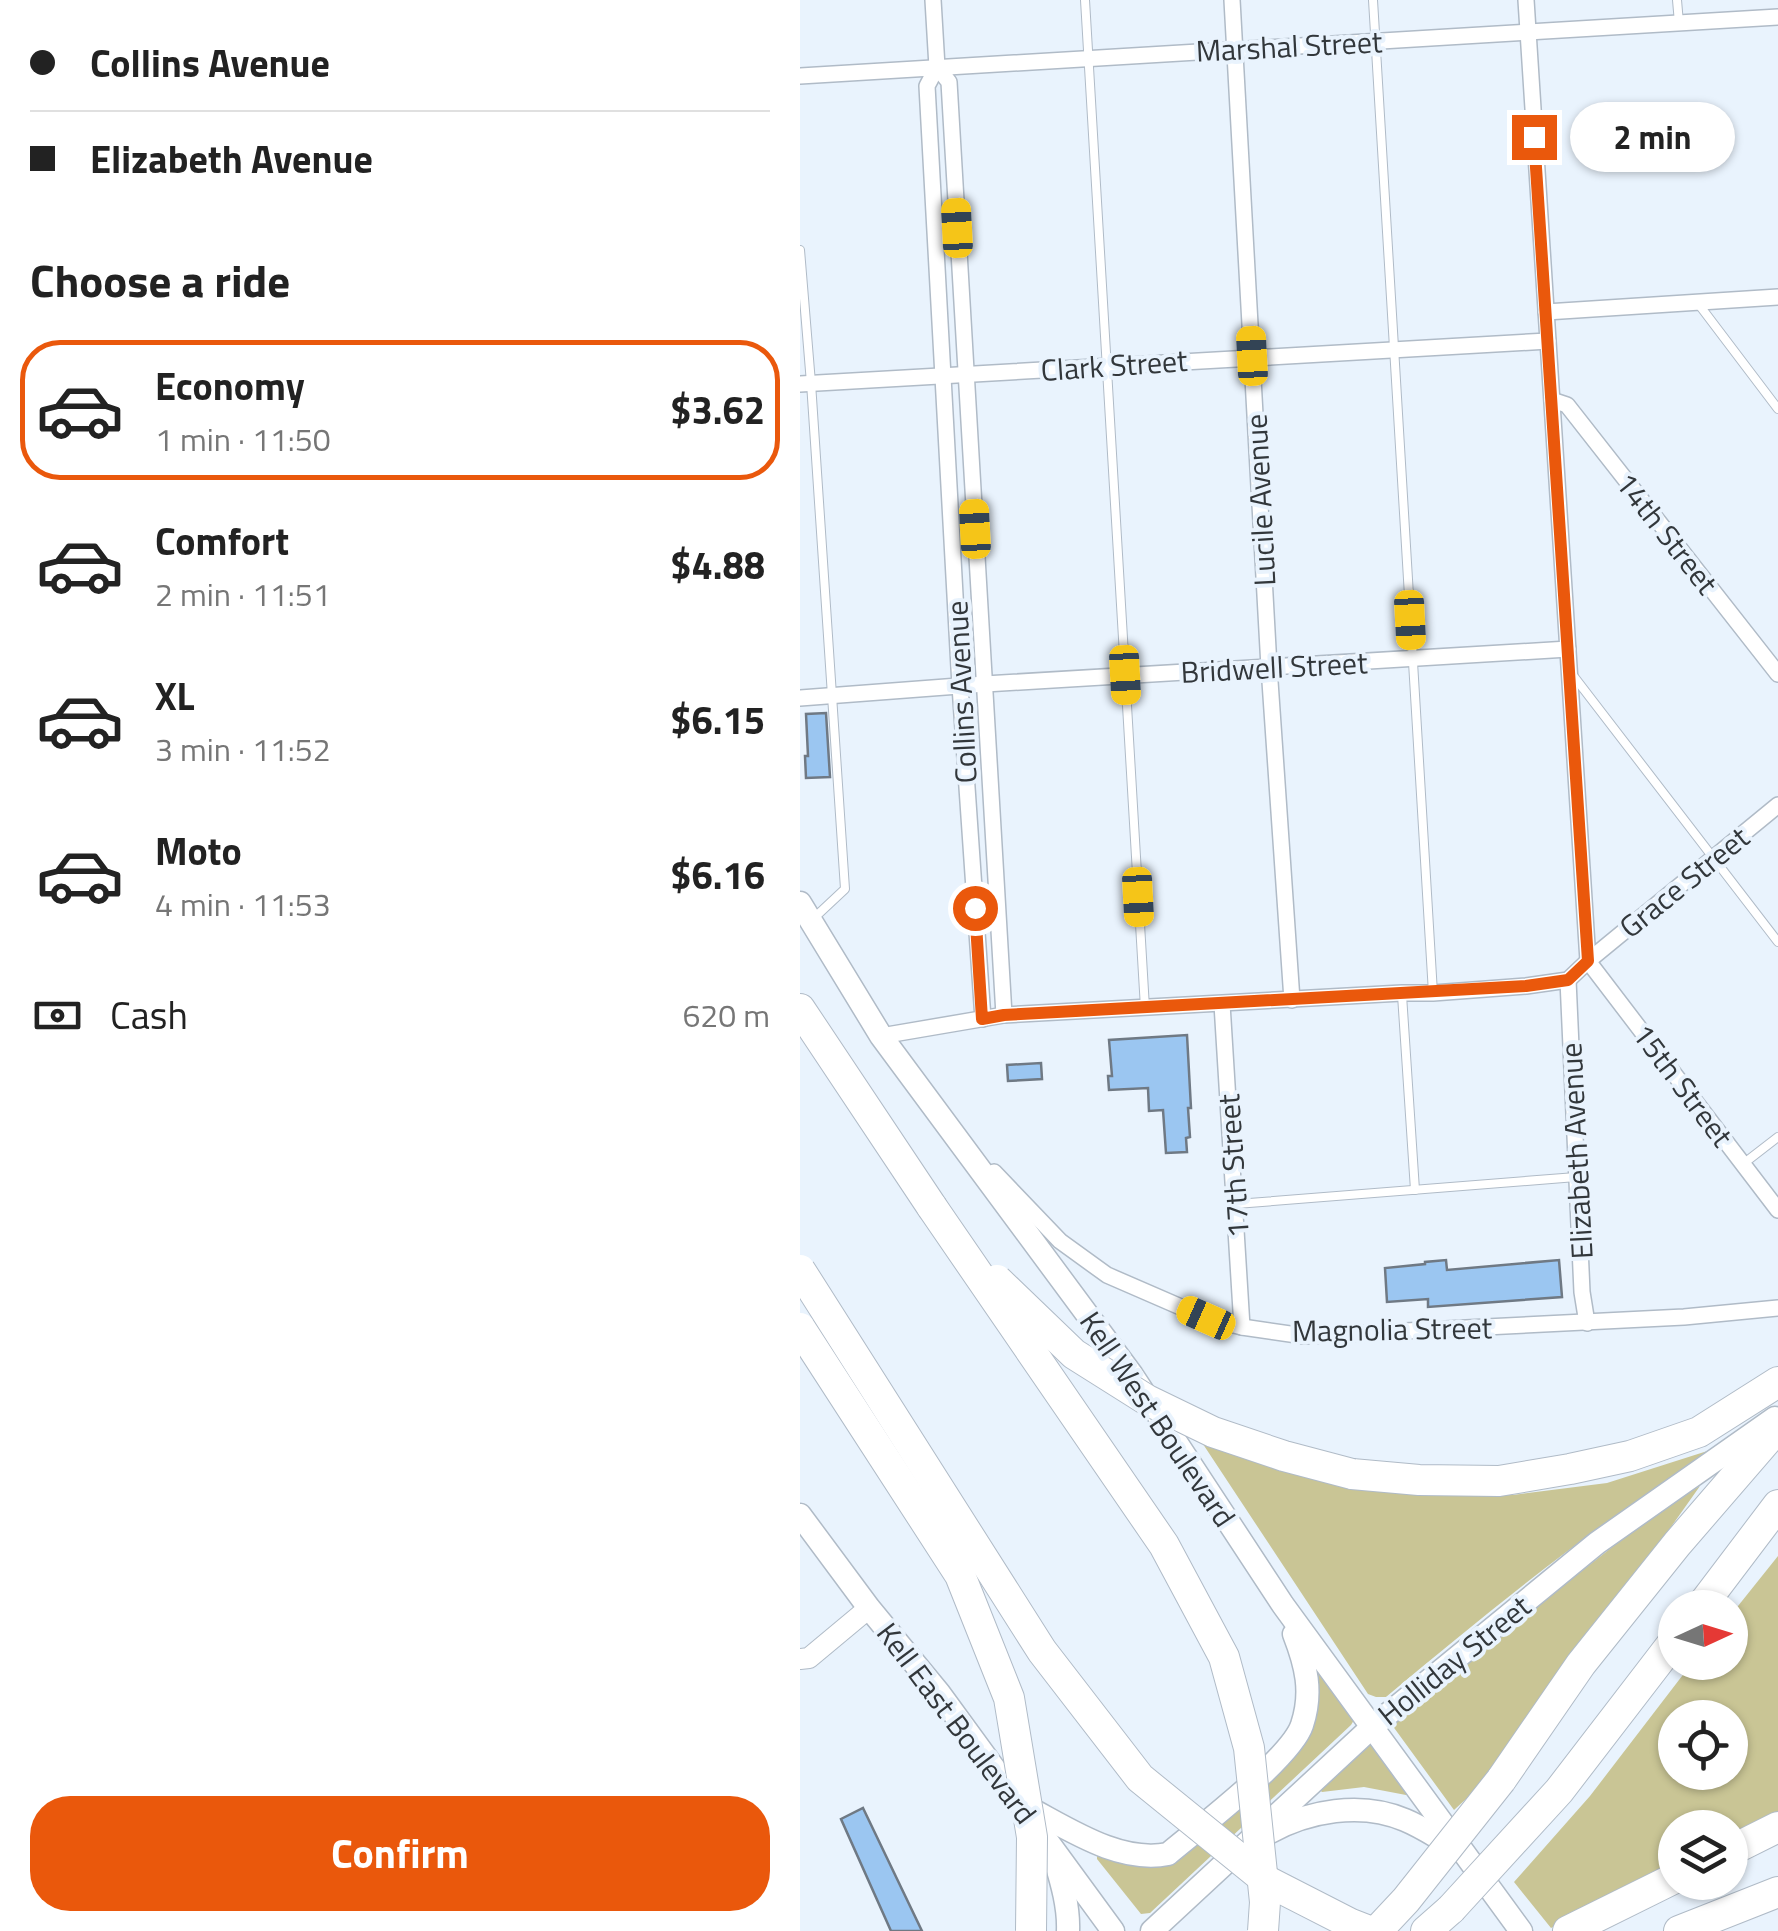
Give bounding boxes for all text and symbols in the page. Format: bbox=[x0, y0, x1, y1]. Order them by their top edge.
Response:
street label: Marshal Street bbox=[1195, 18, 1384, 74]
text: Collins Avenue bbox=[90, 34, 330, 92]
callout: 2 min bbox=[1569, 102, 1734, 172]
text: 2 min bbox=[1614, 113, 1691, 161]
route end bbox=[1512, 115, 1557, 160]
text: Elizabeth Avenue bbox=[90, 130, 373, 188]
car bbox=[940, 197, 974, 259]
text: Choose a ride bbox=[30, 246, 290, 314]
car bbox=[1235, 325, 1269, 387]
street label: Clark Street bbox=[1039, 337, 1189, 393]
text: Economy bbox=[155, 357, 305, 415]
icon: car bbox=[35, 365, 125, 455]
text: $3.62 bbox=[670, 381, 765, 439]
street label: Lucile Avenue bbox=[1233, 413, 1287, 587]
text: 1 min · 11:50 bbox=[155, 415, 331, 463]
street label: 14th Street bbox=[1604, 462, 1730, 604]
car bbox=[958, 498, 992, 560]
text: Comfort bbox=[155, 512, 289, 570]
icon: car bbox=[35, 520, 125, 610]
text: $4.88 bbox=[670, 536, 765, 594]
text: 2 min · 11:51 bbox=[155, 570, 331, 618]
car bbox=[1393, 589, 1427, 651]
street label: Collins Avenue bbox=[933, 600, 989, 784]
street label: Bridwell Street bbox=[1179, 639, 1369, 695]
car bbox=[1108, 644, 1142, 706]
text: XL bbox=[155, 667, 195, 725]
icon: car bbox=[35, 675, 125, 765]
text: $6.15 bbox=[670, 691, 765, 749]
text: 3 min · 11:52 bbox=[155, 725, 331, 773]
street label: Grace Street bbox=[1609, 815, 1759, 949]
text: Moto bbox=[155, 822, 242, 880]
icon: car bbox=[35, 830, 125, 920]
text: $6.16 bbox=[670, 846, 765, 904]
car bbox=[1121, 866, 1155, 928]
text: 4 min · 11:53 bbox=[155, 880, 331, 928]
route start bbox=[953, 886, 998, 931]
text: Cash bbox=[110, 986, 188, 1044]
icon: cash bbox=[30, 988, 85, 1043]
text: 620 m bbox=[682, 991, 770, 1039]
street label: 15th Street bbox=[1621, 1014, 1745, 1157]
street label: Elizabeth Avenue bbox=[1547, 1042, 1605, 1260]
street label: 17th Street bbox=[1205, 1092, 1261, 1240]
car bbox=[1172, 1292, 1240, 1344]
street label: Kell West Boulevard bbox=[1069, 1302, 1247, 1536]
street label: Magnolia Street bbox=[1292, 1304, 1493, 1354]
street label: Holliday Street bbox=[1367, 1583, 1541, 1736]
north arrow bbox=[1658, 1590, 1748, 1680]
map controls bbox=[1658, 1590, 1748, 1900]
street label: Kell East Boulevard bbox=[866, 1612, 1048, 1834]
button: locate bbox=[1658, 1700, 1748, 1790]
button: Confirm bbox=[30, 1796, 770, 1911]
button: layers bbox=[1658, 1810, 1748, 1900]

